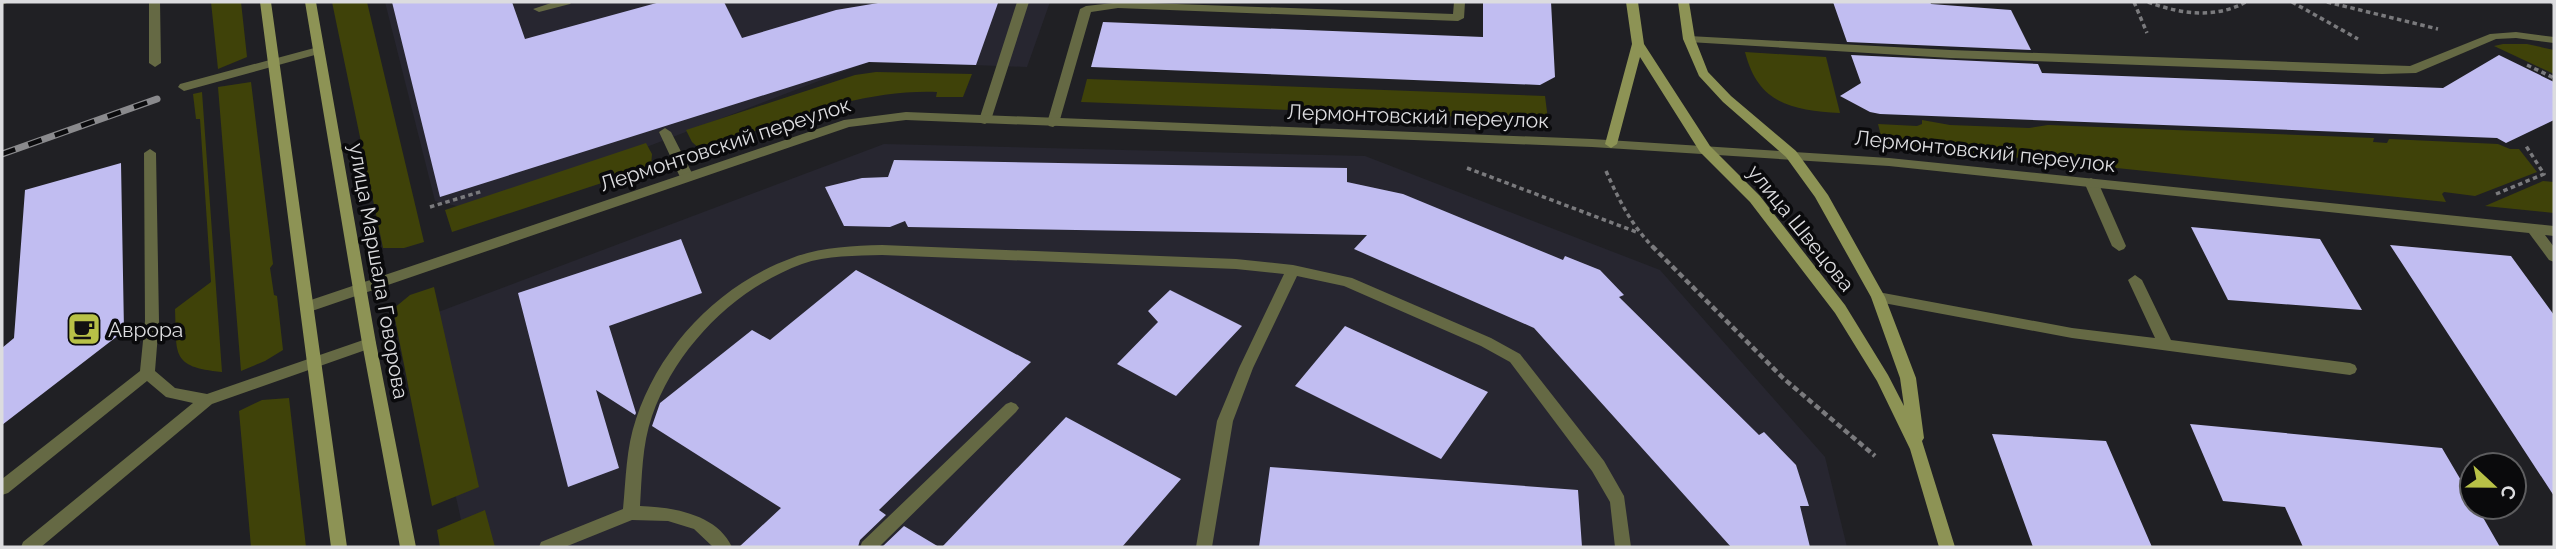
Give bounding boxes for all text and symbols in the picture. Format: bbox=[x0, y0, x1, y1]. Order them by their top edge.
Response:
street label: Лермонтовский переулок bbox=[596, 92, 854, 196]
street label: Лермонтовский переулок bbox=[1286, 99, 1550, 133]
street label: Лермонтовский переулок bbox=[1853, 125, 2117, 177]
street label: улица Маршала Говорова bbox=[344, 141, 414, 401]
street label: улица Швецова bbox=[1742, 160, 1860, 296]
cafe icon: Аврора bbox=[65, 310, 103, 348]
place label: Аврора bbox=[108, 317, 183, 342]
north arrow bbox=[2458, 451, 2528, 521]
text: С bbox=[2496, 482, 2521, 503]

